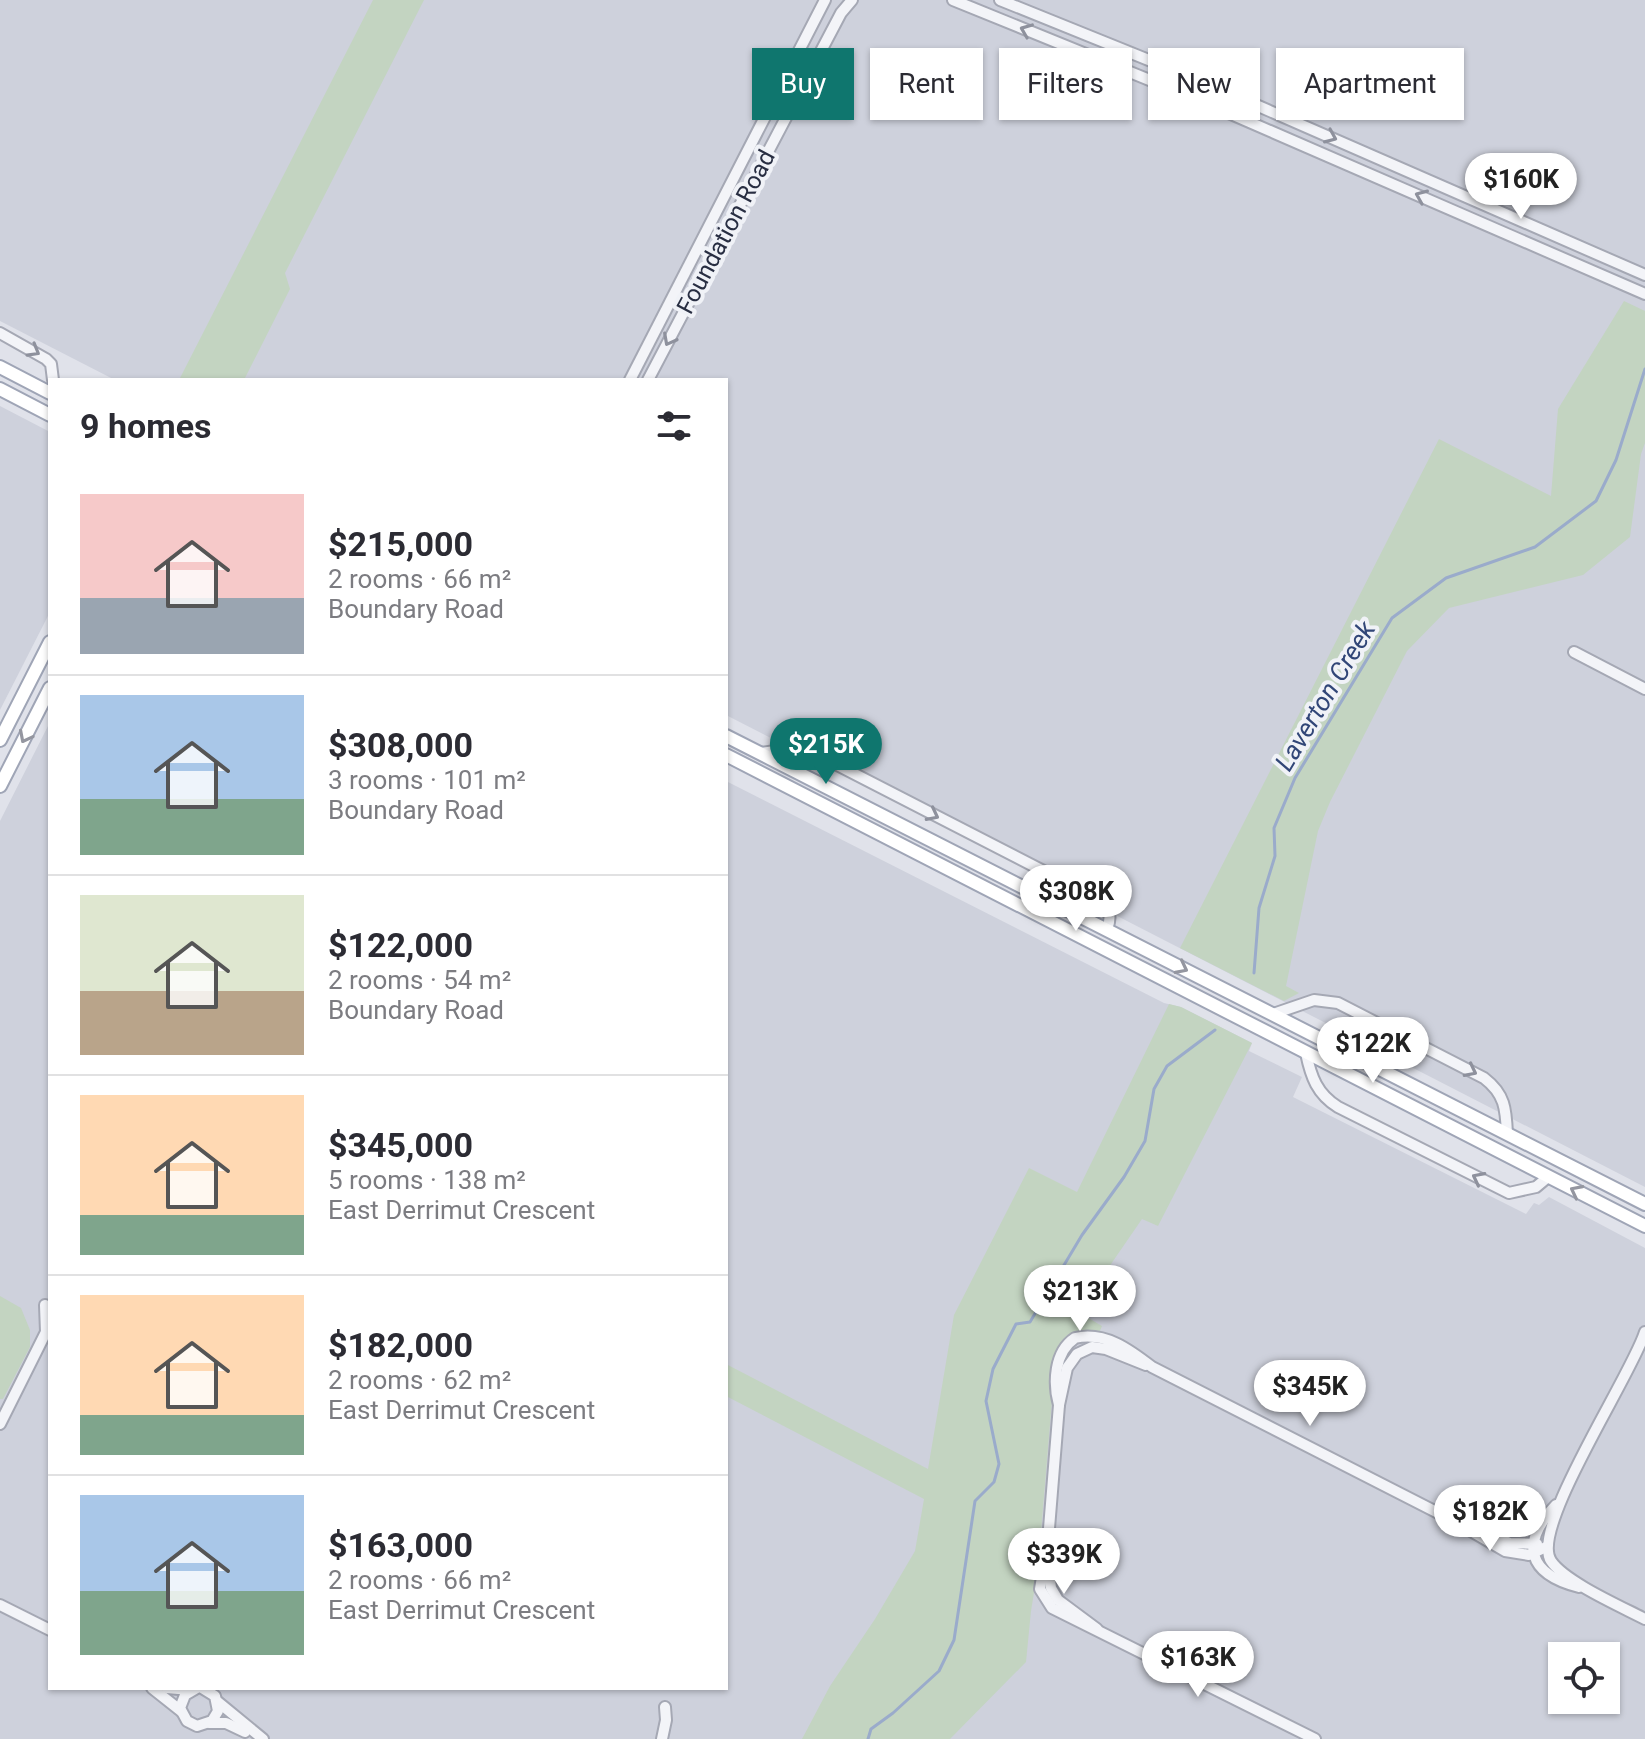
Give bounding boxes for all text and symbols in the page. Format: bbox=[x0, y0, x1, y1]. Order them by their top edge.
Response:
one-way arrow bbox=[1020, 23, 1034, 40]
chip: Buy bbox=[752, 48, 854, 120]
chip: Rent bbox=[870, 48, 983, 120]
chip: Filters bbox=[999, 48, 1132, 120]
chip: New bbox=[1148, 48, 1260, 120]
chip: Apartment bbox=[1276, 48, 1464, 120]
one-way arrow bbox=[1323, 128, 1337, 144]
street label: Foundation Road bbox=[671, 145, 781, 319]
pin: $160K bbox=[1465, 153, 1577, 221]
text: $160K bbox=[1483, 164, 1559, 194]
one-way arrow bbox=[1415, 190, 1429, 206]
one-way arrow bbox=[663, 331, 679, 345]
one-way arrow bbox=[25, 341, 40, 357]
icon: filters bbox=[652, 404, 696, 448]
text: 9 homes bbox=[80, 406, 211, 446]
text: $215,000 bbox=[328, 524, 473, 564]
icon: home bbox=[144, 526, 240, 622]
text: 2 rooms · 66 m² bbox=[328, 564, 511, 594]
text: Boundary Road bbox=[328, 594, 504, 624]
water label: Laverton Creek bbox=[1269, 615, 1382, 776]
pin: $215K bbox=[770, 718, 882, 786]
text: $308,000 bbox=[328, 725, 473, 765]
icon: home bbox=[144, 727, 240, 823]
one-way arrow bbox=[19, 728, 35, 743]
text: $215K bbox=[788, 729, 864, 759]
text: 3 rooms · 101 m² bbox=[328, 765, 526, 795]
text: Boundary Road bbox=[328, 795, 504, 825]
one-way arrow bbox=[925, 805, 940, 820]
pin: $308K bbox=[1020, 865, 1132, 933]
text: $308K bbox=[1038, 876, 1114, 906]
text: $122,000 bbox=[328, 925, 473, 965]
icon: home bbox=[144, 927, 240, 1023]
one-way arrow bbox=[1174, 958, 1189, 973]
text: 2 rooms · 54 m² bbox=[328, 965, 511, 995]
text: Boundary Road bbox=[328, 995, 504, 1025]
pin: $122K bbox=[1317, 1017, 1429, 1085]
text: $122K bbox=[1335, 1028, 1411, 1058]
one-way arrow bbox=[1463, 1062, 1478, 1077]
text: $345,000 bbox=[328, 1125, 473, 1165]
icon: home bbox=[144, 1127, 240, 1223]
text: 5 rooms · 138 m² bbox=[328, 1165, 526, 1195]
one-way arrow bbox=[1472, 1172, 1487, 1188]
one-way arrow bbox=[1569, 1185, 1584, 1200]
text: East Derrimut Crescent bbox=[328, 1195, 595, 1225]
pin: $213K bbox=[1024, 1265, 1136, 1333]
text: $213K bbox=[1042, 1276, 1118, 1306]
text: $182,000 bbox=[328, 1325, 473, 1365]
icon: home bbox=[144, 1327, 240, 1423]
pin: $345K bbox=[1254, 1360, 1366, 1428]
text: 2 rooms · 62 m² bbox=[328, 1365, 511, 1395]
text: $345K bbox=[1272, 1371, 1348, 1401]
text: East Derrimut Crescent bbox=[328, 1395, 595, 1425]
pin: $182K bbox=[1434, 1485, 1546, 1553]
text: $182K bbox=[1452, 1496, 1528, 1526]
text: $163,000 bbox=[328, 1525, 473, 1565]
icon: home bbox=[144, 1527, 240, 1623]
pin: $339K bbox=[1008, 1528, 1120, 1596]
text: $339K bbox=[1026, 1539, 1102, 1569]
text: 2 rooms · 66 m² bbox=[328, 1565, 511, 1595]
text: East Derrimut Crescent bbox=[328, 1595, 595, 1625]
pin: $163K bbox=[1142, 1631, 1254, 1699]
text: $163K bbox=[1160, 1642, 1236, 1672]
map controls bbox=[1548, 1642, 1620, 1714]
button: locate bbox=[1548, 1642, 1620, 1714]

